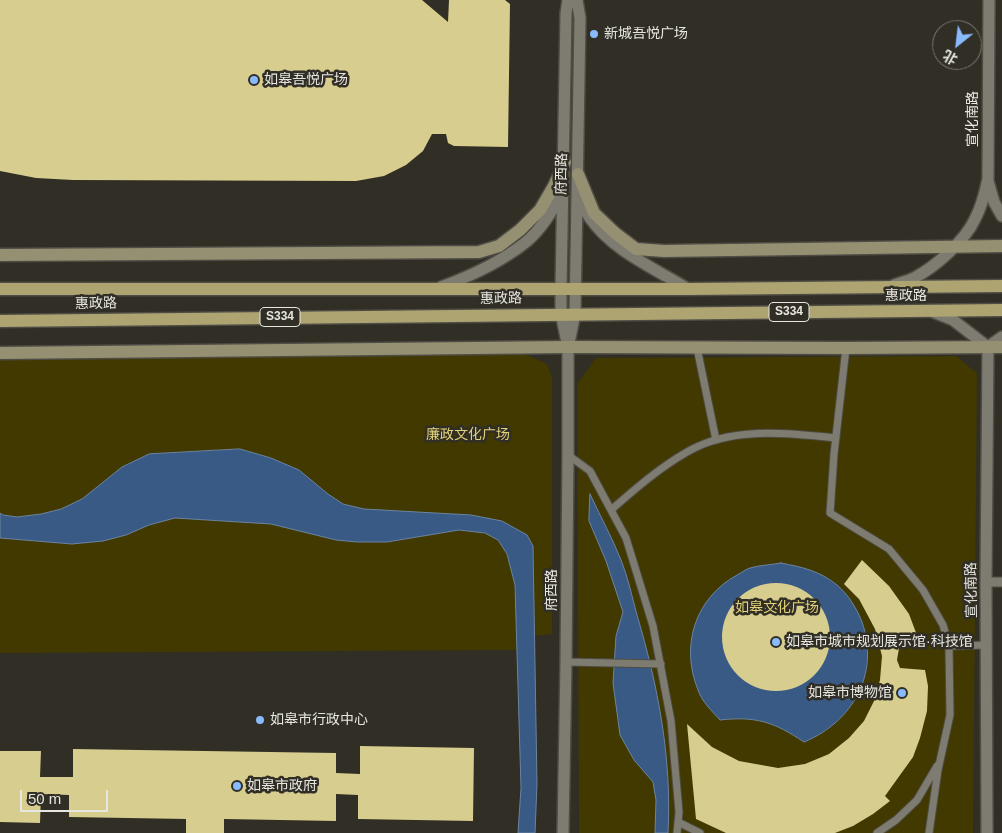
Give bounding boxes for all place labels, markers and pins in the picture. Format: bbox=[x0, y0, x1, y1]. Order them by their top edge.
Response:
place label: 新城吾悦广场 bbox=[604, 26, 688, 42]
marker: 新城吾悦广场 bbox=[588, 28, 600, 40]
place label: 如皋吾悦广场 bbox=[264, 72, 348, 88]
marker: 如皋吾悦广场 bbox=[248, 74, 260, 86]
place label: 如皋市城市规划展示馆·科技馆 bbox=[786, 634, 973, 650]
marker: 如皋市城市规划展示馆·科技馆 bbox=[770, 636, 782, 648]
place label: 如皋市博物馆 bbox=[808, 685, 892, 701]
marker: 如皋市博物馆 bbox=[896, 687, 908, 699]
place label: 如皋市行政中心 bbox=[270, 712, 368, 728]
marker: 如皋市行政中心 bbox=[254, 714, 266, 726]
place label: 如皋市政府 bbox=[247, 778, 317, 794]
marker: 如皋市政府 bbox=[231, 780, 243, 792]

